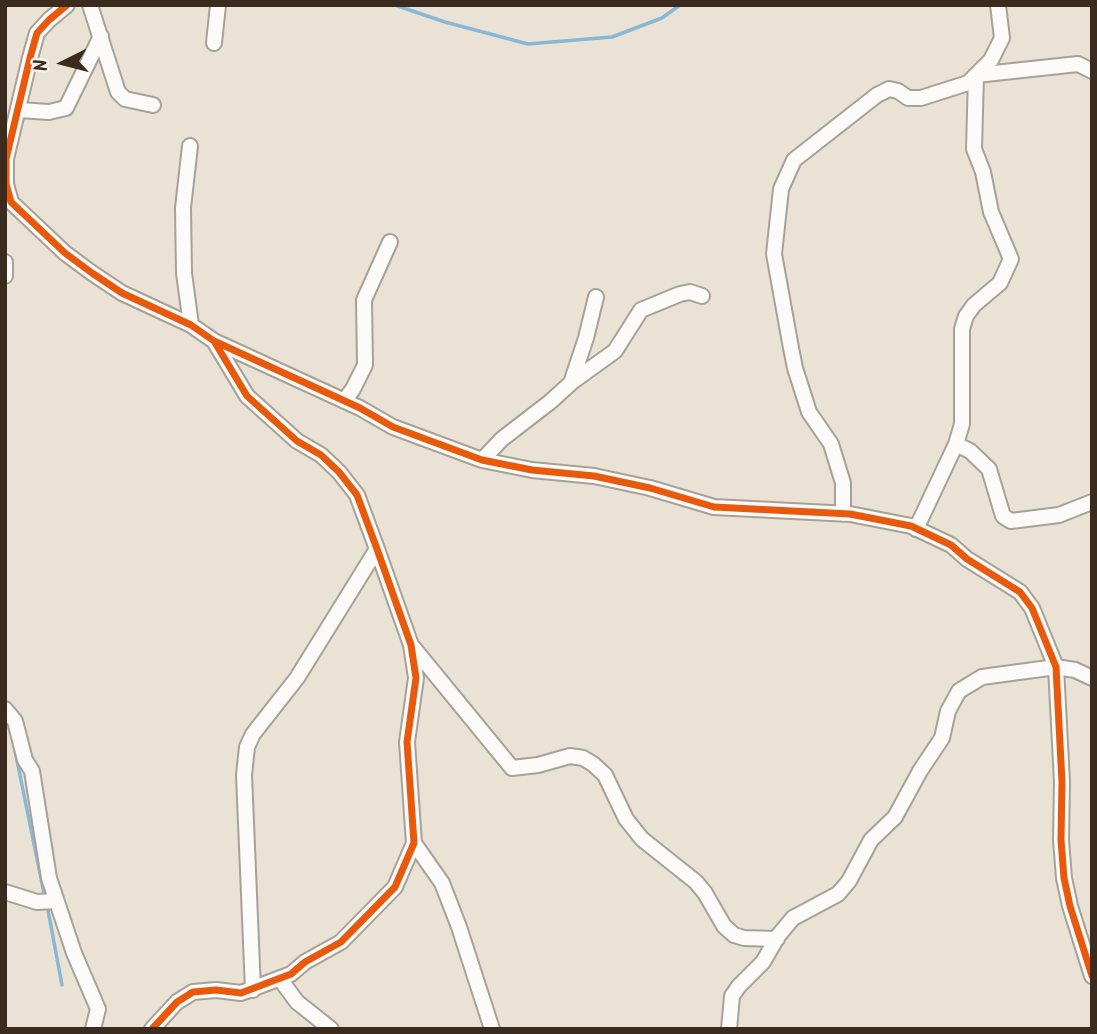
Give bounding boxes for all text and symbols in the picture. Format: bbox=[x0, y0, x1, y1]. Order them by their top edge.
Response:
north arrow bbox=[28, 28, 98, 98]
text: N bbox=[27, 58, 58, 73]

